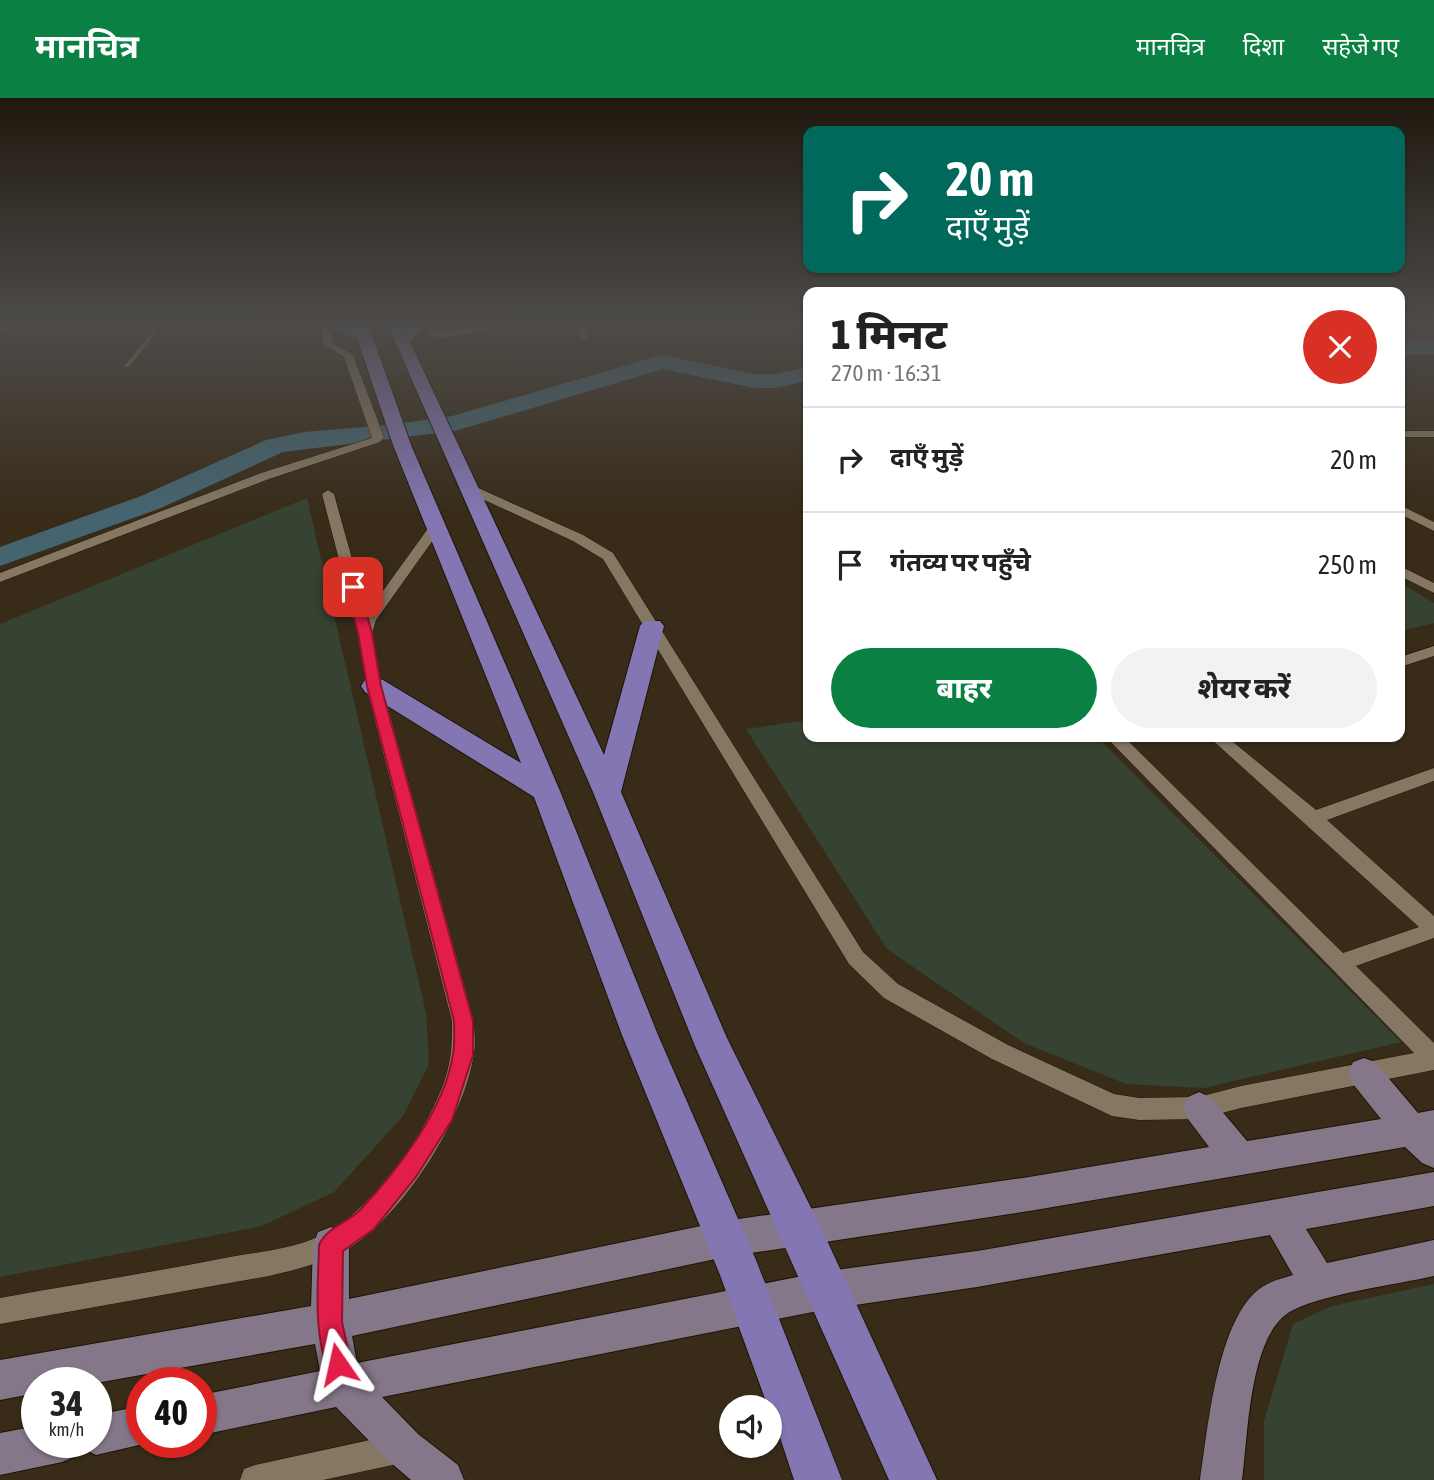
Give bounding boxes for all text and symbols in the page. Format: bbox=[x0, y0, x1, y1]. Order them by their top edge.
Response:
text: मानचित्र bbox=[35, 27, 139, 65]
text: मानचित्र bbox=[1136, 33, 1205, 60]
text: दिशा bbox=[1243, 33, 1284, 60]
text: सहेजे गए bbox=[1322, 33, 1399, 60]
text: 20 m bbox=[946, 150, 1034, 206]
icon: right bbox=[831, 154, 922, 245]
text: दाएँ मुड़ें bbox=[946, 208, 1030, 245]
text: 1 मिनट bbox=[831, 310, 947, 358]
button: close bbox=[1303, 310, 1377, 384]
text: 270 m · 16:31 bbox=[831, 360, 942, 386]
icon: right bbox=[831, 441, 869, 479]
text: दाएँ मुड़ें bbox=[890, 442, 963, 472]
text: 20 m bbox=[1330, 445, 1377, 475]
icon: arrive bbox=[831, 546, 869, 584]
text: गंतव्य पर पहुँचे bbox=[890, 547, 1031, 577]
text: 250 m bbox=[1318, 550, 1377, 580]
pin bbox=[323, 557, 383, 617]
icon: arrive bbox=[334, 568, 372, 606]
button: बाहर bbox=[831, 648, 1097, 728]
button: शेयर करें bbox=[1111, 648, 1377, 728]
position arrow bbox=[301, 1327, 375, 1401]
speed limit sign: 40 bbox=[126, 1367, 217, 1458]
text: 34 bbox=[50, 1383, 83, 1423]
map controls bbox=[719, 1395, 782, 1458]
button: sound bbox=[719, 1395, 782, 1458]
text: km/h bbox=[49, 1419, 84, 1440]

